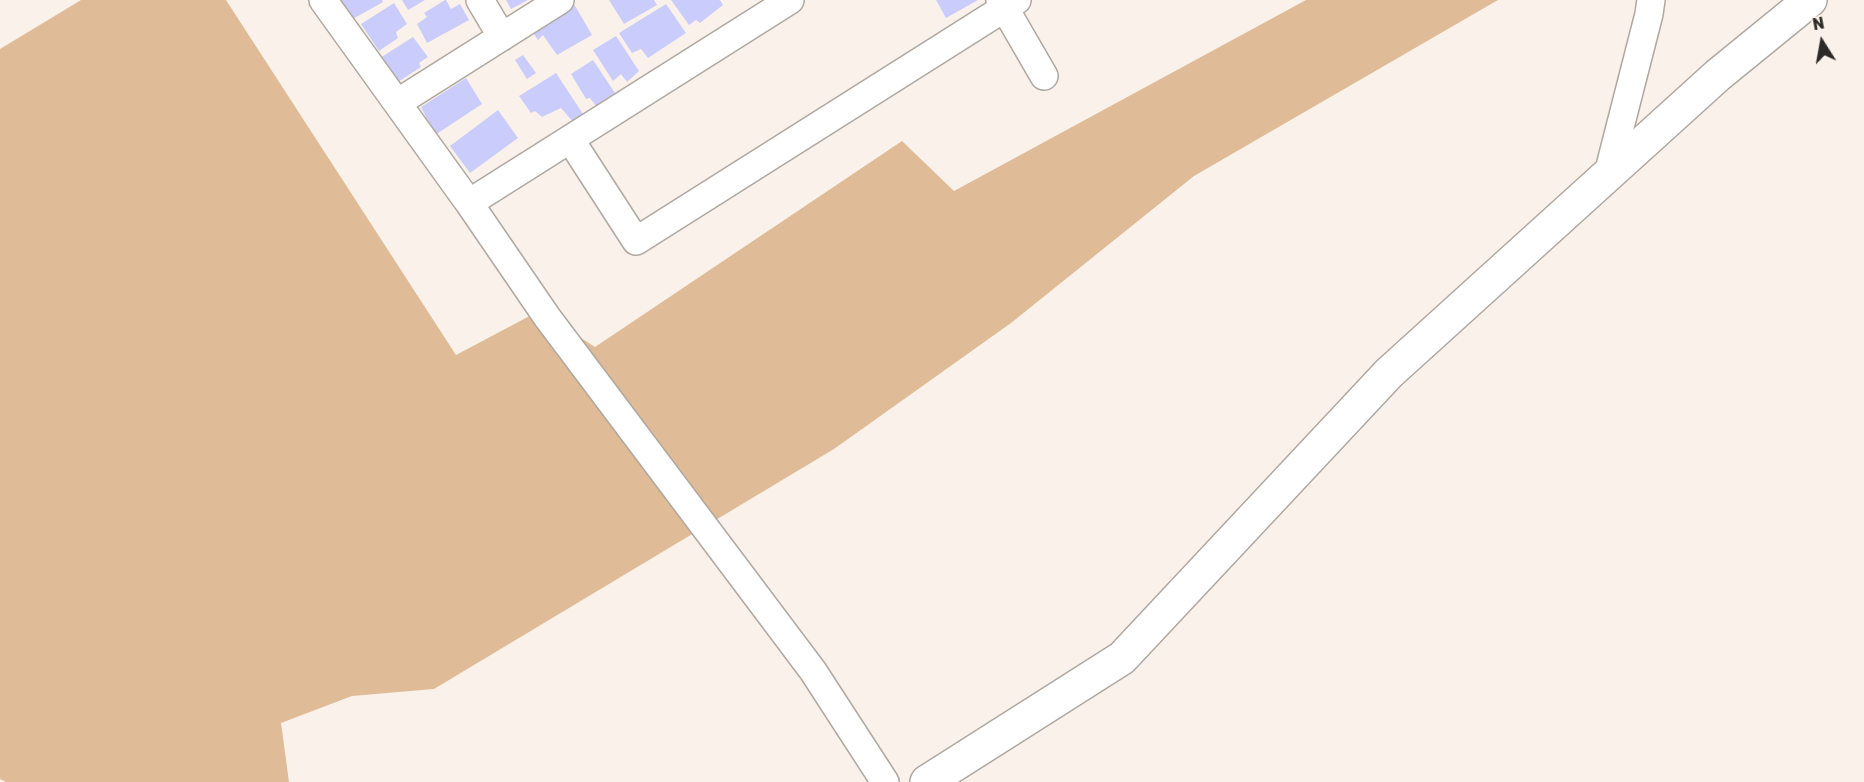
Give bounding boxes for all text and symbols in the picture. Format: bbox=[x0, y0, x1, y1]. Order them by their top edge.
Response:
north arrow bbox=[1792, 12, 1852, 72]
text: N bbox=[1811, 13, 1826, 34]

